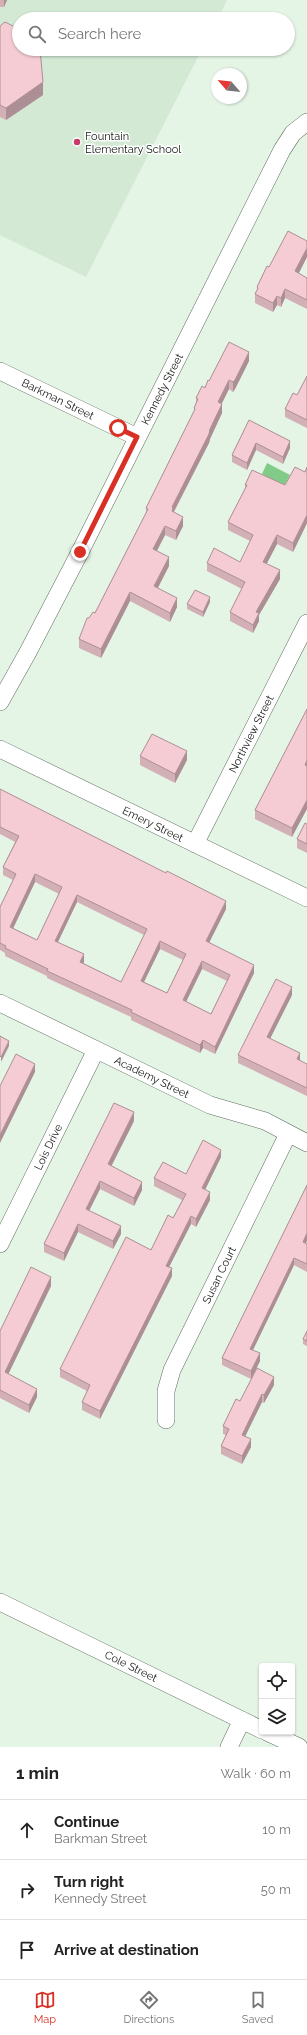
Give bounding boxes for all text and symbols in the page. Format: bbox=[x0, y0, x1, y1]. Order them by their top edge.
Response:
search box bbox=[12, 12, 295, 56]
icon: search bbox=[26, 23, 48, 45]
text: Search here bbox=[58, 25, 141, 43]
north arrow bbox=[211, 68, 247, 104]
place label: Fountain Elementary School bbox=[85, 130, 181, 156]
marker: Fountain Elementary School bbox=[72, 137, 82, 147]
street label: Kennedy Street bbox=[139, 351, 186, 427]
street label: Barkman Street bbox=[19, 376, 96, 423]
route start bbox=[109, 419, 127, 437]
route end bbox=[71, 543, 89, 561]
street label: Northview Street bbox=[226, 693, 277, 775]
street label: Emery Street bbox=[120, 804, 186, 845]
street label: Academy Street bbox=[112, 1054, 192, 1101]
street label: Lois Drive bbox=[32, 1122, 65, 1172]
street label: Susan Court bbox=[200, 1244, 239, 1306]
street label: Cole Street bbox=[102, 1648, 159, 1685]
map controls bbox=[259, 1663, 295, 1735]
button: locate bbox=[259, 1663, 295, 1699]
button: layers bbox=[259, 1699, 295, 1735]
text: 1 min bbox=[16, 1763, 59, 1783]
text: Walk · 60 m bbox=[220, 1766, 291, 1781]
text: Continue bbox=[54, 1813, 119, 1831]
icon: ahead bbox=[16, 1819, 38, 1841]
text: 10 m bbox=[262, 1822, 291, 1837]
text: Barkman Street bbox=[54, 1831, 147, 1846]
text: Turn right bbox=[54, 1873, 124, 1891]
icon: right bbox=[16, 1879, 38, 1901]
text: 50 m bbox=[261, 1882, 291, 1897]
text: Kennedy Street bbox=[54, 1891, 147, 1906]
icon: arrive bbox=[16, 1939, 38, 1961]
text: Arrive at destination bbox=[54, 1941, 199, 1959]
tab: Map bbox=[34, 1989, 56, 2026]
tab: Directions bbox=[124, 1989, 174, 2026]
tab: Saved bbox=[242, 1989, 273, 2026]

